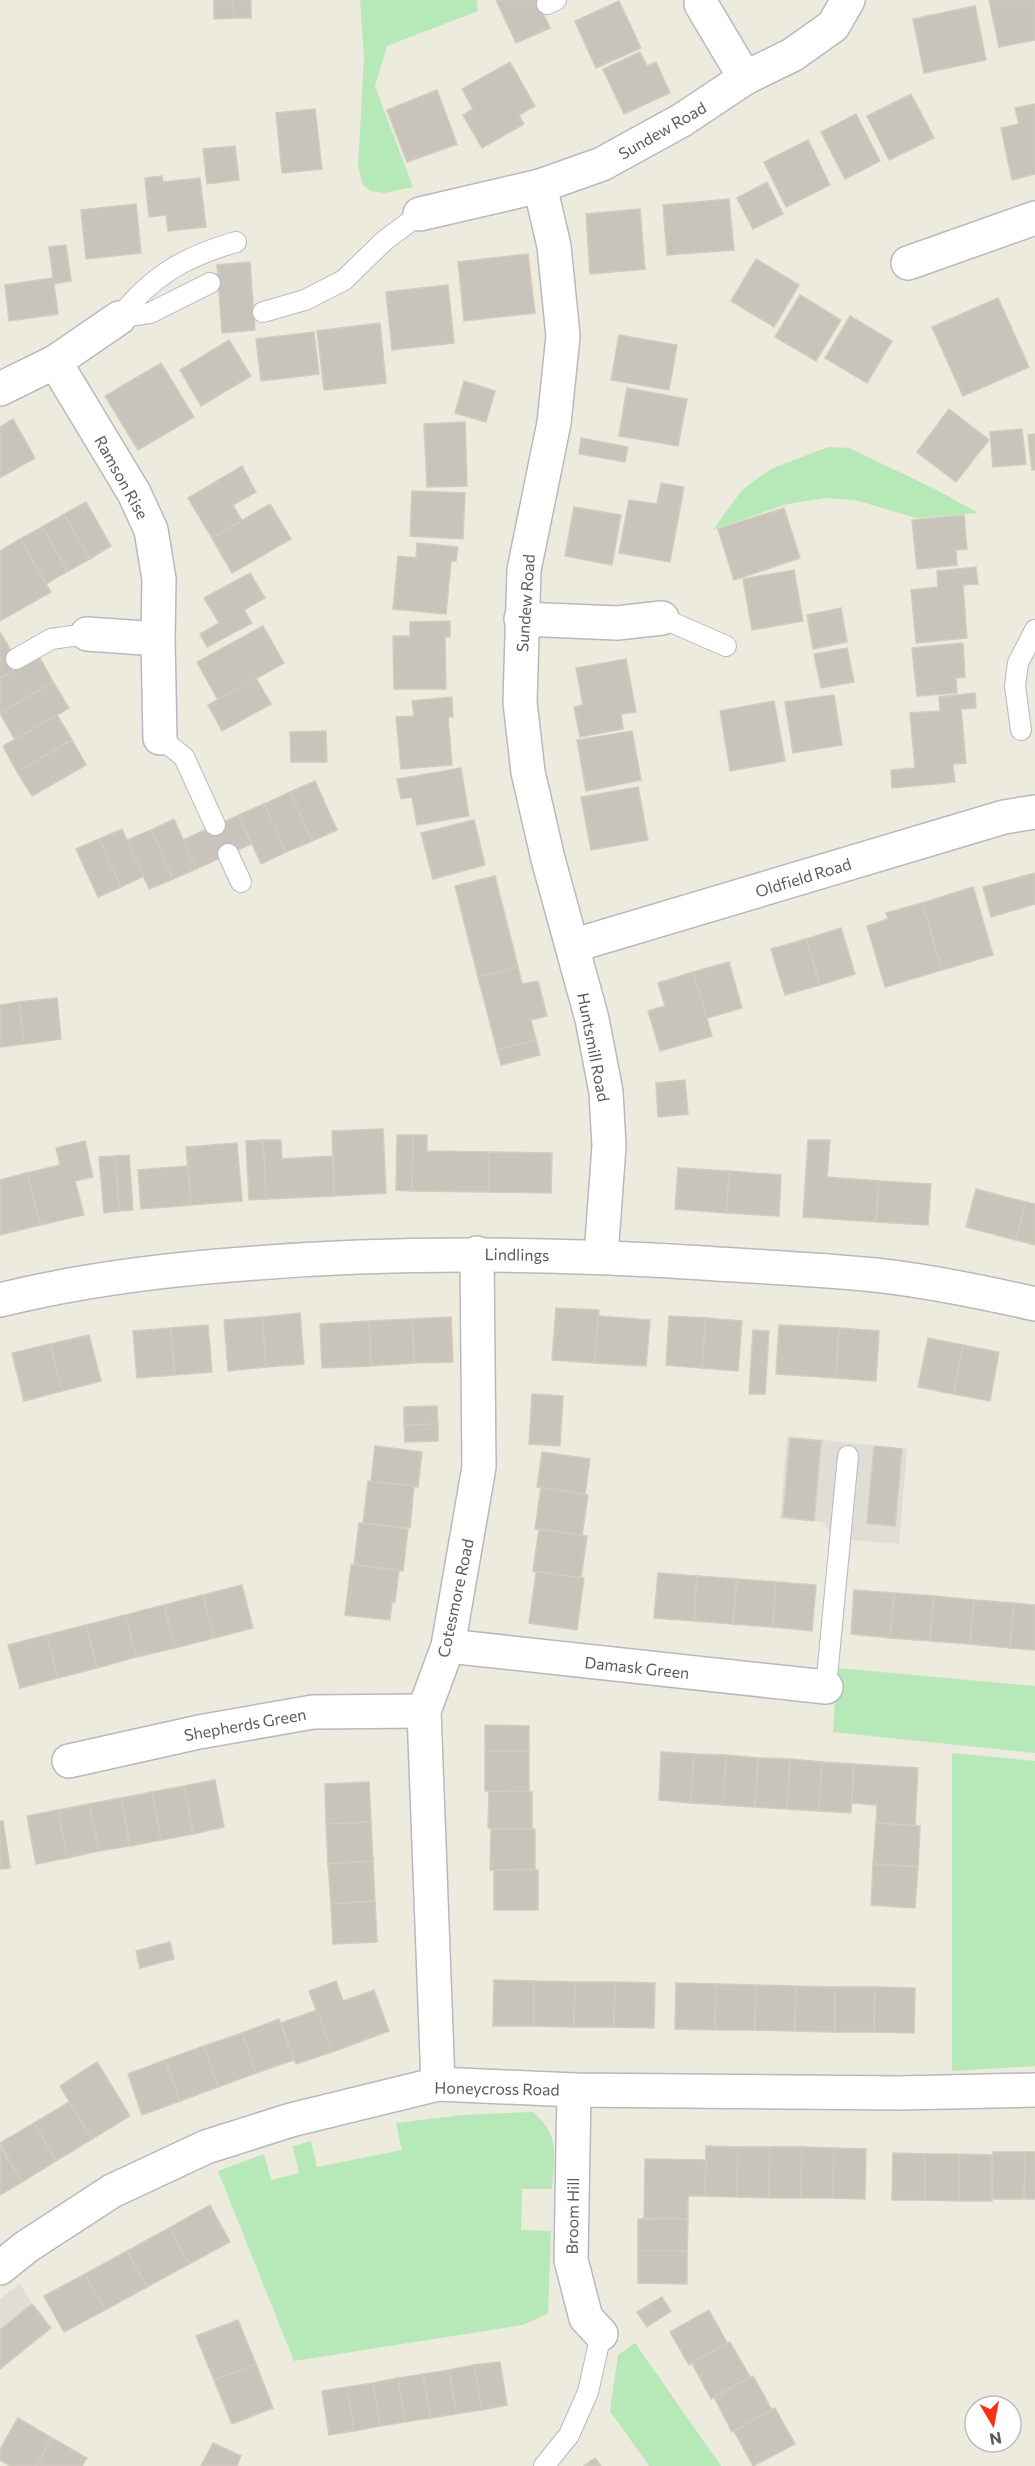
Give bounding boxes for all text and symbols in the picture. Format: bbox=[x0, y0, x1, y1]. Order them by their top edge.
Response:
street label: Sundew Road bbox=[615, 97, 709, 163]
street label: Ramson Rise bbox=[91, 432, 153, 522]
street label: Sundew Road bbox=[512, 553, 538, 653]
street label: Oldfield Road bbox=[753, 853, 853, 901]
street label: Huntsmill Road bbox=[574, 991, 614, 1103]
street label: Lindlings bbox=[484, 1244, 550, 1264]
street label: Cotesmore Road bbox=[433, 1537, 477, 1659]
street label: Damask Green bbox=[584, 1652, 690, 1682]
street label: Shepherds Green bbox=[182, 1704, 308, 1744]
street label: Honeycross Road bbox=[434, 2077, 560, 2099]
street label: Broom Hill bbox=[562, 2177, 582, 2255]
north arrow bbox=[963, 2394, 1023, 2454]
text: N bbox=[988, 2429, 1003, 2450]

